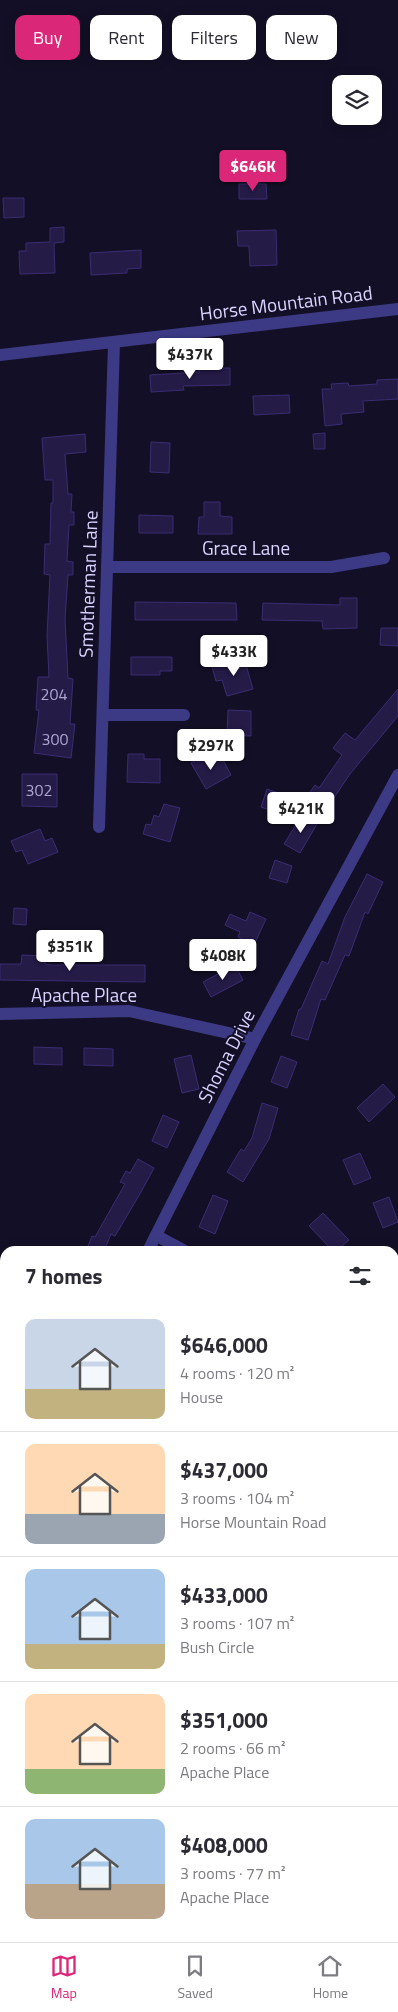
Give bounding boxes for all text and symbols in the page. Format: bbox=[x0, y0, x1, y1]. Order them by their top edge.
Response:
chip: Buy bbox=[15, 15, 80, 60]
chip: Rent bbox=[90, 15, 162, 60]
chip: Filters bbox=[172, 15, 256, 60]
chip: New bbox=[266, 15, 337, 60]
map controls bbox=[332, 75, 382, 125]
button: layers bbox=[332, 75, 382, 125]
pin: $646K bbox=[218, 150, 288, 192]
text: $646K bbox=[230, 154, 276, 178]
street label: Horse Mountain Road bbox=[198, 278, 374, 327]
pin: $437K bbox=[155, 338, 225, 380]
text: $437K bbox=[167, 342, 213, 366]
street label: Smotherman Lane bbox=[70, 510, 105, 658]
street label: Grace Lane bbox=[202, 533, 290, 562]
pin: $433K bbox=[199, 634, 269, 677]
text: $433K bbox=[211, 639, 257, 663]
house number: 204 bbox=[41, 682, 67, 706]
house number: 300 bbox=[42, 727, 68, 751]
pin: $297K bbox=[176, 728, 246, 771]
text: $297K bbox=[188, 733, 234, 757]
house number: 302 bbox=[26, 778, 52, 802]
pin: $421K bbox=[266, 792, 336, 834]
text: $421K bbox=[278, 796, 324, 820]
pin: $351K bbox=[35, 930, 105, 972]
text: $351K bbox=[47, 934, 93, 958]
pin: $408K bbox=[188, 938, 258, 981]
text: $408K bbox=[200, 943, 246, 967]
street label: Apache Place bbox=[31, 980, 137, 1009]
street label: Shoma Drive bbox=[190, 1004, 262, 1108]
text: 7 homes bbox=[25, 1260, 102, 1292]
icon: filters bbox=[346, 1262, 374, 1290]
text: $646,000 bbox=[180, 1329, 268, 1361]
icon: home bbox=[65, 1339, 125, 1399]
text: 4 rooms · 120 m² bbox=[180, 1361, 294, 1385]
text: House bbox=[180, 1385, 223, 1409]
text: $437,000 bbox=[180, 1454, 268, 1486]
icon: home bbox=[65, 1464, 125, 1524]
text: 3 rooms · 104 m² bbox=[180, 1486, 294, 1510]
text: Horse Mountain Road bbox=[180, 1510, 326, 1534]
text: $433,000 bbox=[180, 1579, 268, 1611]
icon: home bbox=[65, 1589, 125, 1649]
text: 3 rooms · 107 m² bbox=[180, 1611, 294, 1635]
text: Bush Circle bbox=[180, 1635, 254, 1659]
text: $351,000 bbox=[180, 1704, 268, 1736]
icon: home bbox=[65, 1714, 125, 1774]
text: 2 rooms · 66 m² bbox=[180, 1736, 285, 1760]
text: Apache Place bbox=[180, 1760, 269, 1784]
text: $408,000 bbox=[180, 1829, 268, 1861]
icon: home bbox=[65, 1839, 125, 1899]
text: 3 rooms · 77 m² bbox=[180, 1861, 285, 1885]
text: Apache Place bbox=[180, 1885, 269, 1909]
tab: Map bbox=[50, 1952, 78, 2003]
tab: Saved bbox=[177, 1952, 213, 2003]
tab: Home bbox=[313, 1952, 348, 2003]

